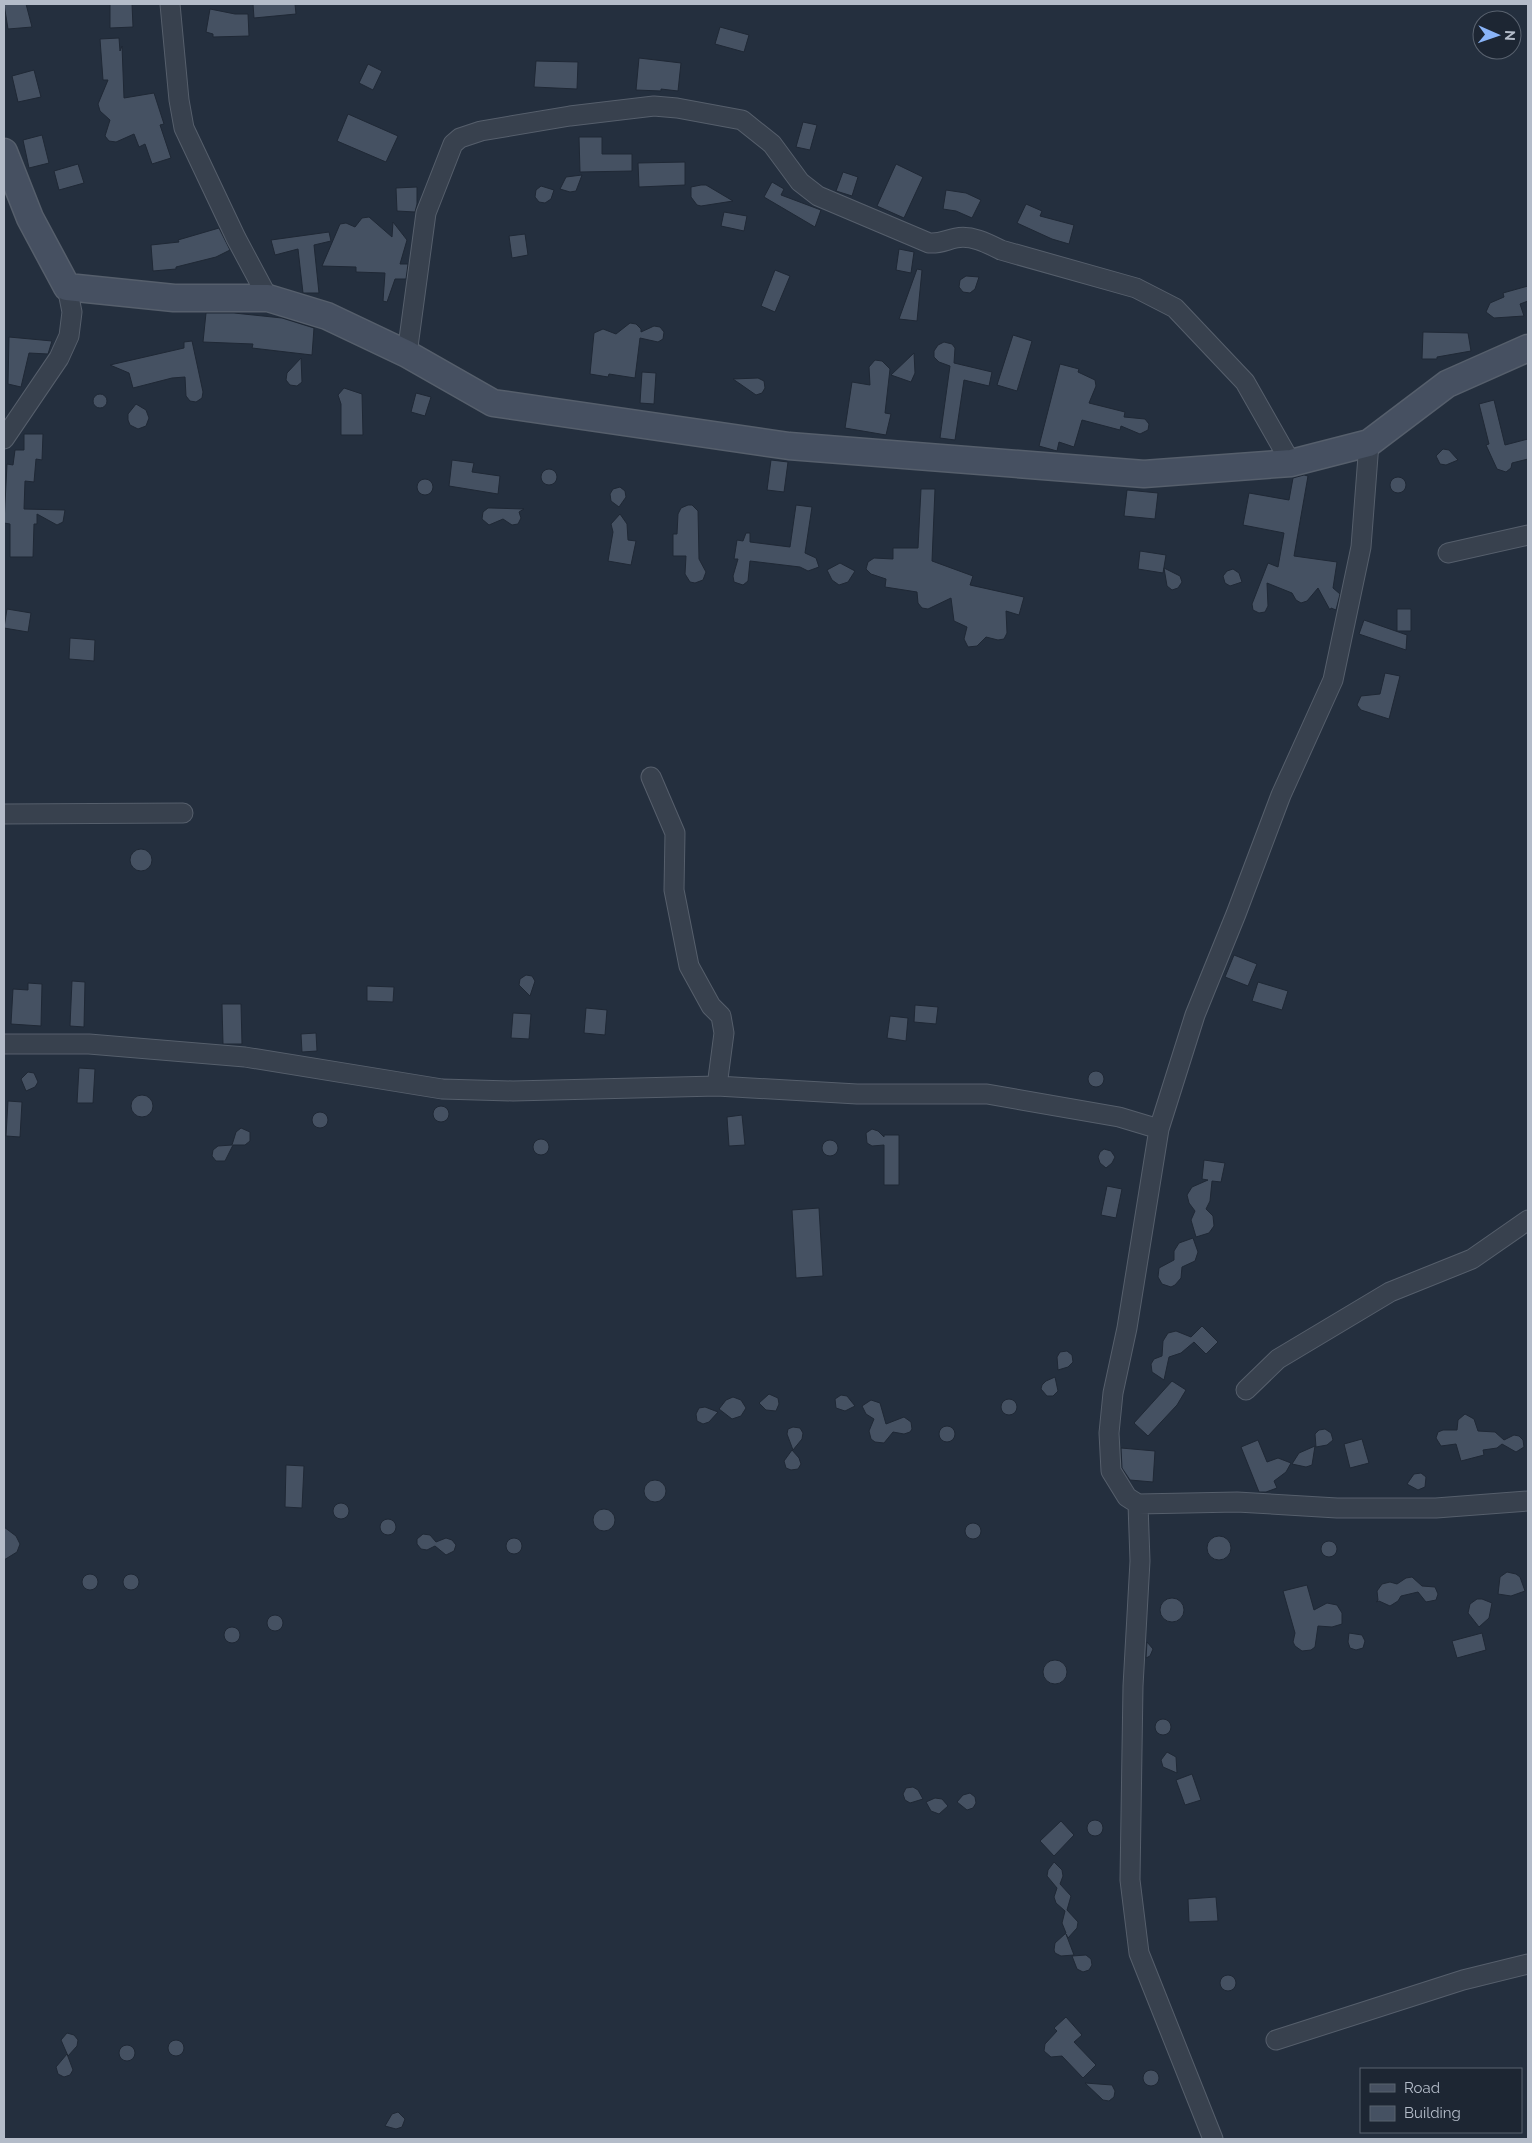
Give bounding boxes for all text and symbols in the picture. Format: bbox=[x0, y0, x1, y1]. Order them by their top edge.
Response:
north arrow bbox=[1472, 10, 1522, 60]
text: N bbox=[1502, 30, 1518, 41]
legend bbox=[1360, 2068, 1522, 2133]
text: Road bbox=[1404, 2079, 1440, 2097]
text: Building bbox=[1404, 2104, 1461, 2122]

